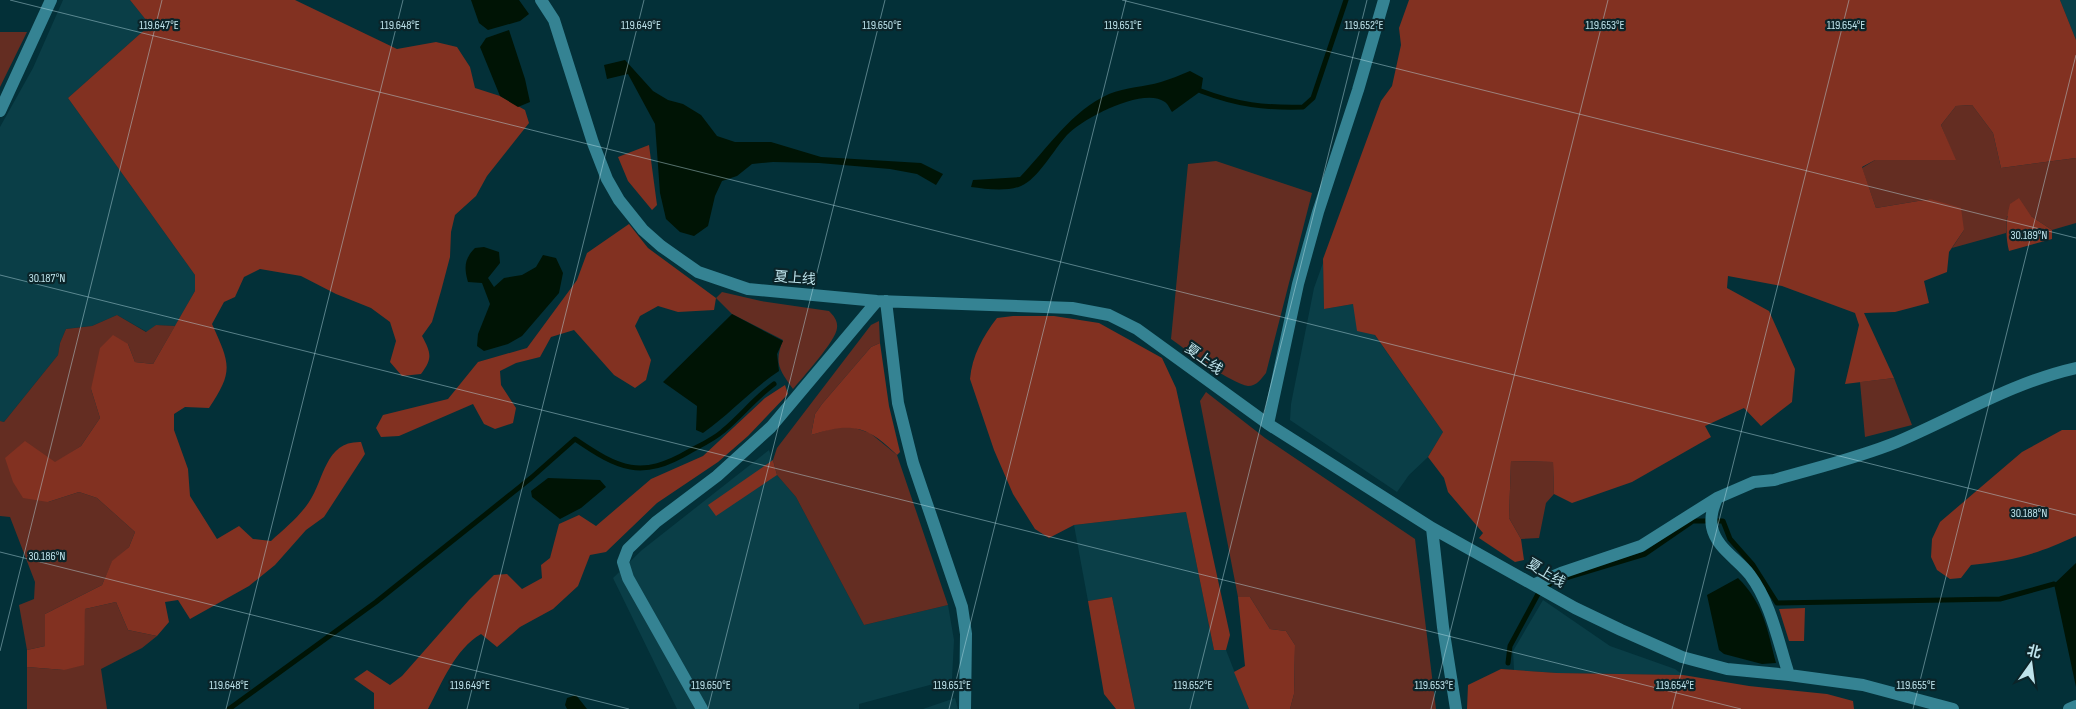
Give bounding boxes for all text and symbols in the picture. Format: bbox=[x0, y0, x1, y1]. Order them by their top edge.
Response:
text: 119.647°E bbox=[139, 18, 179, 33]
text: 119.648°E bbox=[380, 18, 420, 33]
text: 119.649°E bbox=[621, 18, 661, 33]
text: 119.650°E bbox=[862, 18, 902, 33]
text: 119.651°E bbox=[1104, 18, 1142, 33]
text: 119.652°E bbox=[1345, 18, 1384, 33]
text: 119.653°E bbox=[1585, 18, 1625, 33]
text: 119.654°E bbox=[1827, 18, 1865, 33]
text: 30.189°N bbox=[2011, 228, 2047, 243]
street label: 夏上线 bbox=[773, 268, 817, 288]
text: 30.187°N bbox=[29, 271, 65, 286]
street label: 夏上线 bbox=[1182, 340, 1226, 378]
text: 30.188°N bbox=[2011, 506, 2047, 521]
text: 30.186°N bbox=[29, 549, 65, 564]
street label: 夏上线 bbox=[1524, 555, 1568, 591]
north arrow bbox=[2006, 639, 2056, 689]
text: 北 bbox=[2025, 642, 2043, 662]
text: 119.648°E bbox=[209, 678, 249, 693]
text: 119.649°E bbox=[450, 678, 490, 693]
text: 119.650°E bbox=[691, 678, 731, 693]
text: 119.651°E bbox=[933, 678, 971, 693]
text: 119.652°E bbox=[1174, 678, 1213, 693]
text: 119.653°E bbox=[1414, 678, 1454, 693]
text: 119.654°E bbox=[1656, 678, 1694, 693]
text: 119.655°E bbox=[1897, 678, 1935, 693]

